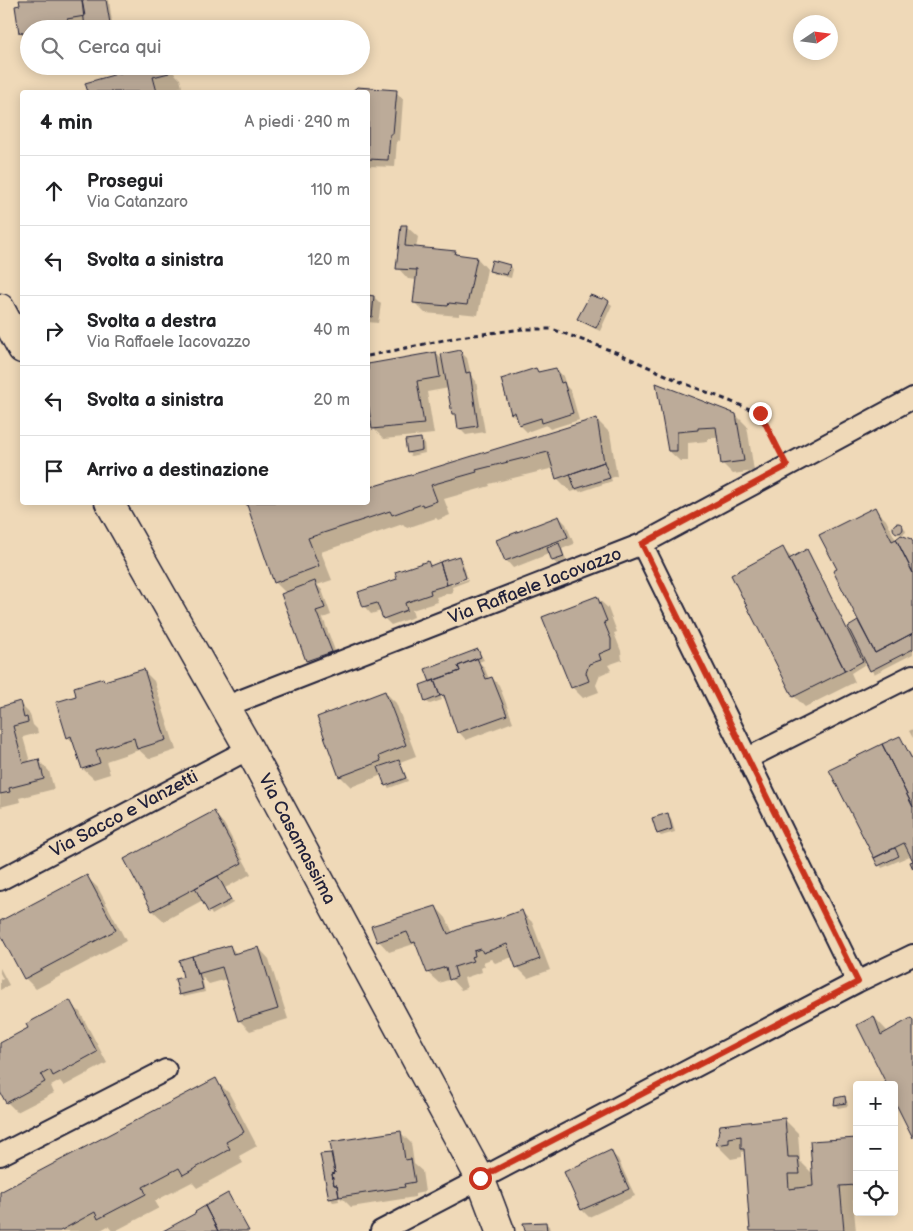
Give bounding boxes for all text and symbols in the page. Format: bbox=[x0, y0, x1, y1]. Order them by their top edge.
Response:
north arrow bbox=[793, 15, 838, 60]
search box bbox=[20, 20, 370, 75]
icon: search bbox=[38, 34, 66, 62]
text: Cerca qui bbox=[78, 36, 161, 59]
text: 4 min bbox=[40, 110, 93, 135]
text: A piedi · 290 m bbox=[244, 113, 350, 132]
text: Prosegui bbox=[87, 170, 163, 193]
icon: ahead bbox=[40, 177, 68, 205]
text: 110 m bbox=[311, 181, 350, 200]
text: Via Catanzaro bbox=[87, 193, 188, 212]
icon: left bbox=[40, 247, 68, 275]
text: Svolta a sinistra bbox=[87, 249, 224, 272]
text: 120 m bbox=[307, 251, 350, 270]
text: Svolta a destra bbox=[87, 310, 217, 333]
icon: right bbox=[40, 317, 68, 345]
text: 40 m bbox=[313, 321, 350, 340]
text: Via Raffaele Iacovazzo bbox=[87, 333, 251, 352]
icon: left bbox=[40, 387, 68, 415]
text: Svolta a sinistra bbox=[87, 389, 224, 412]
text: 20 m bbox=[314, 391, 350, 410]
route end bbox=[749, 402, 772, 425]
icon: arrive bbox=[40, 457, 68, 485]
text: Arrivo a destinazione bbox=[87, 459, 269, 482]
street label: Via Raffaele Iacovazzo bbox=[445, 543, 625, 629]
street label: Via Sacco e Vanzetti bbox=[46, 766, 202, 862]
street label: Via Casamassima bbox=[254, 770, 340, 908]
map controls bbox=[853, 1081, 898, 1216]
button: + bbox=[853, 1081, 898, 1126]
button: − bbox=[853, 1126, 898, 1171]
route start bbox=[469, 1167, 492, 1190]
button: locate bbox=[853, 1171, 898, 1216]

